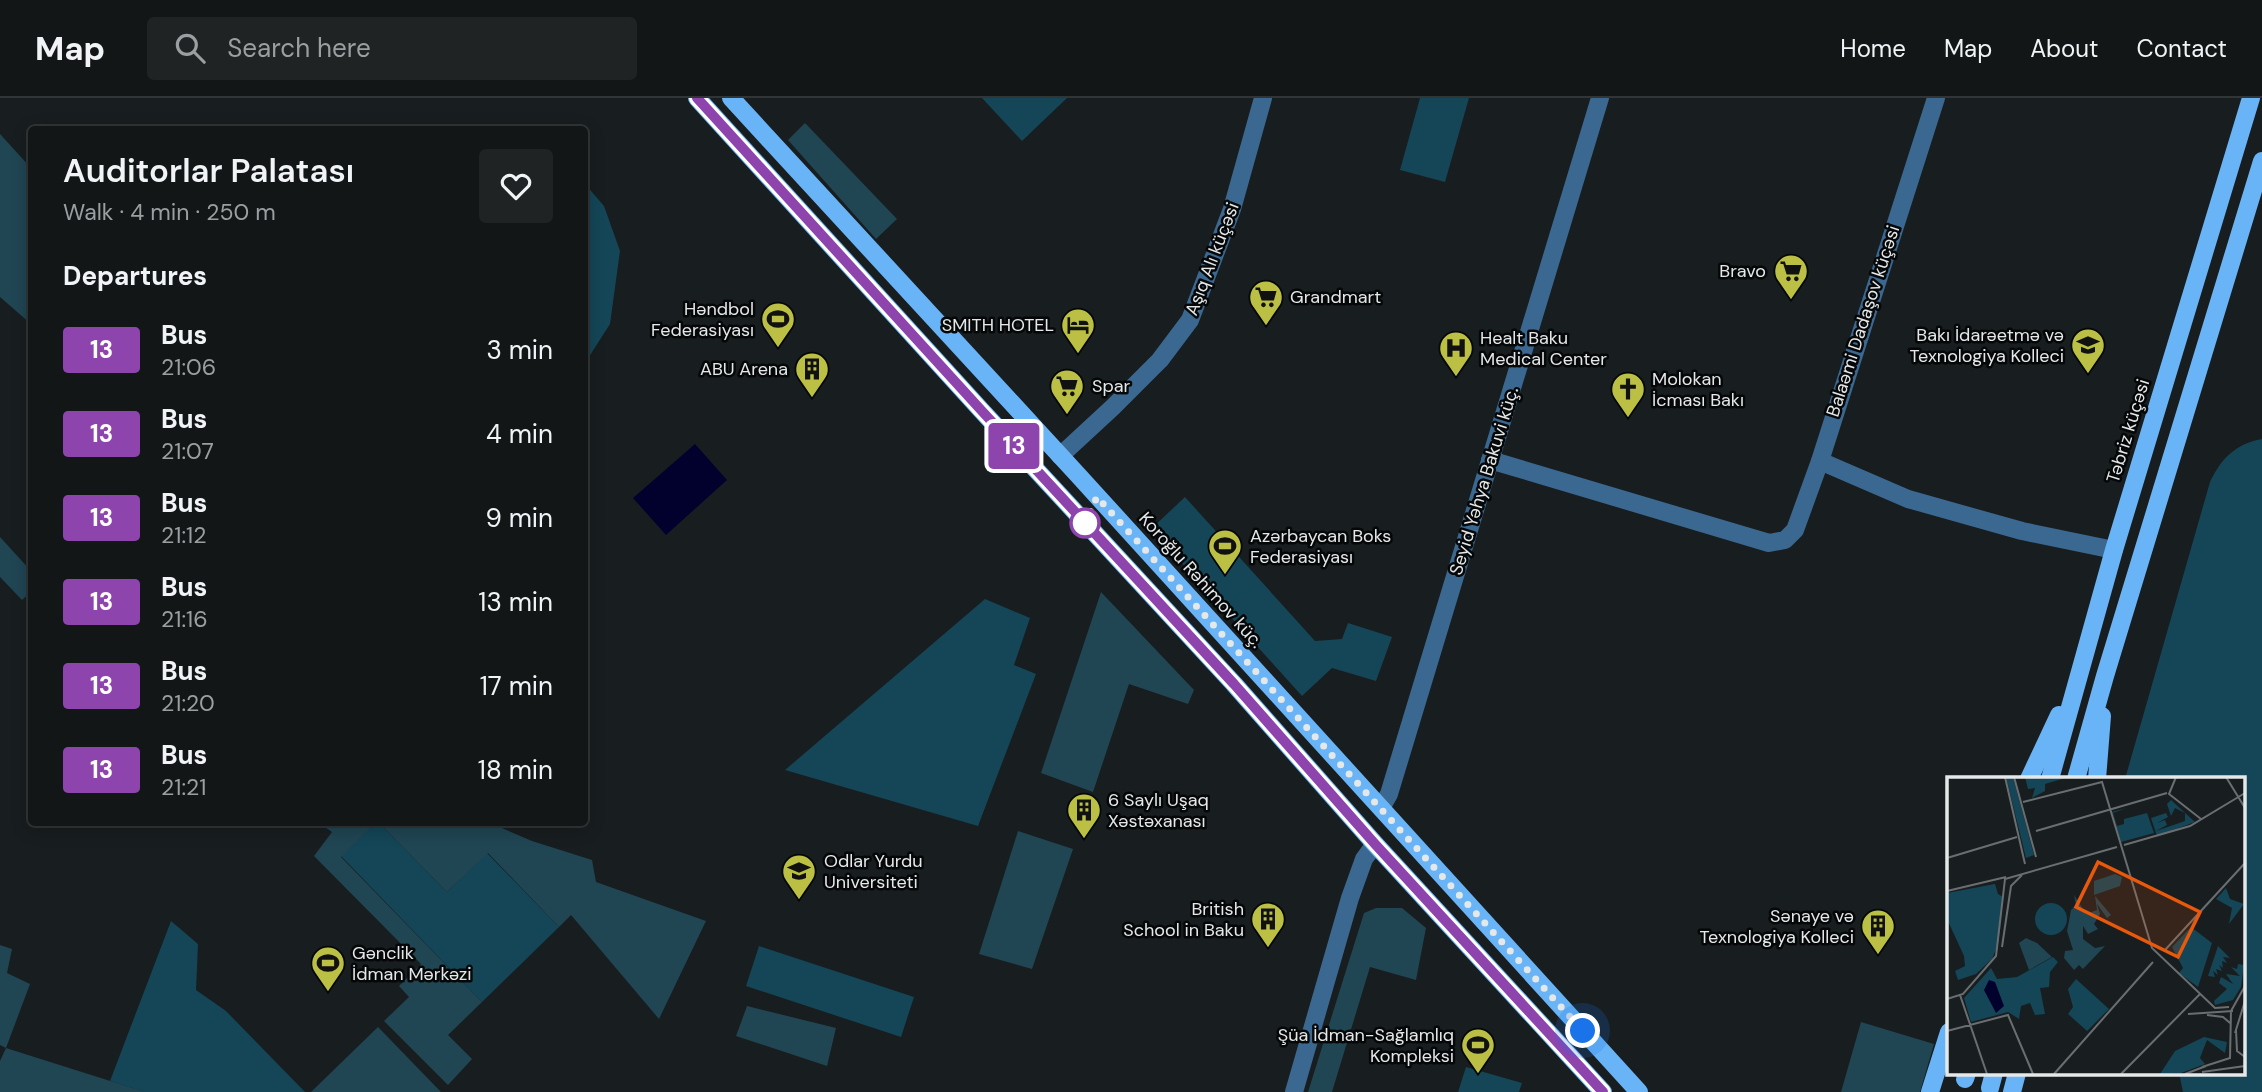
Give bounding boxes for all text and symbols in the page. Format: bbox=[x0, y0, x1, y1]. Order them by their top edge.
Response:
search box bbox=[147, 17, 637, 80]
text: Map bbox=[35, 27, 105, 70]
icon: search bbox=[171, 29, 209, 67]
text: Search here bbox=[227, 31, 371, 65]
text: Home bbox=[1840, 33, 1906, 64]
text: Map bbox=[1944, 33, 1992, 64]
text: About bbox=[2030, 33, 2099, 64]
text: Contact bbox=[2137, 33, 2227, 64]
text: Auditorlar Palatası bbox=[63, 149, 354, 192]
button: heart bbox=[479, 149, 553, 223]
text: Walk · 4 min · 250 m bbox=[63, 197, 276, 227]
street label: Aşıq Alı küçəsi bbox=[1179, 199, 1245, 319]
street label: Balaəmi Dadaşov küçəsi bbox=[1821, 222, 1905, 420]
supermarket icon: Bravo bbox=[1772, 252, 1810, 301]
text: Departures bbox=[63, 259, 207, 293]
place label: Bravo bbox=[1719, 259, 1766, 283]
supermarket icon: Grandmart bbox=[1247, 278, 1285, 327]
place label: Grandmart bbox=[1290, 285, 1381, 309]
place label: Həndbol Federasiyası bbox=[651, 297, 754, 342]
sports icon: Həndbol Federasiyası bbox=[759, 300, 797, 349]
hotel icon: SMITH HOTEL bbox=[1059, 306, 1097, 355]
place label: SMITH HOTEL bbox=[942, 313, 1054, 337]
text: Bus bbox=[161, 318, 207, 352]
place label: Bakı İdarəetmə və Texnologiya Kolleci bbox=[1910, 323, 2064, 368]
place label: Healt Baku Medical Center bbox=[1480, 326, 1607, 371]
school or university icon: Bakı İdarəetmə və Texnologiya Kolleci bbox=[2069, 326, 2107, 375]
hospital icon: Healt Baku Medical Center bbox=[1437, 329, 1475, 378]
text: 3 min bbox=[486, 333, 553, 367]
text: 13 bbox=[90, 334, 113, 365]
building icon: ABU Arena bbox=[793, 350, 831, 399]
text: 21:06 bbox=[161, 352, 216, 382]
place label: ABU Arena bbox=[700, 357, 788, 381]
supermarket icon: Spar bbox=[1048, 367, 1086, 416]
place label: Molokan İcması Bakı bbox=[1652, 367, 1744, 412]
church icon: Molokan İcması Bakı bbox=[1609, 370, 1647, 419]
place label: Spar bbox=[1092, 374, 1130, 398]
street label: Təbriz küçəsi bbox=[2101, 376, 2155, 486]
street label: Seyid Yəhya Bakuvi küç. bbox=[1444, 384, 1524, 578]
text: Bus bbox=[161, 402, 207, 436]
text: 4 min bbox=[486, 417, 553, 451]
text: 13 bbox=[90, 418, 113, 449]
line badge: 13 bbox=[982, 423, 1046, 469]
text: 13 bbox=[1002, 430, 1026, 461]
text: 21:07 bbox=[161, 436, 214, 466]
text: Bus bbox=[161, 486, 207, 520]
text: 9 min bbox=[485, 501, 553, 535]
text: 13 bbox=[90, 502, 113, 533]
street label: Koroğlu Rəhimov küç. bbox=[1133, 507, 1269, 653]
unlabelled marker bbox=[1070, 508, 1100, 538]
text: 21:12 bbox=[161, 520, 207, 550]
place label: Azərbaycan Boks Federasiyası bbox=[1250, 524, 1391, 569]
sports icon: Azərbaycan Boks Federasiyası bbox=[1206, 527, 1244, 576]
text: Bus bbox=[161, 570, 207, 604]
text: 13 min bbox=[478, 585, 553, 619]
text: 13 bbox=[90, 586, 113, 617]
text: 21:16 bbox=[161, 604, 208, 634]
text: Bus bbox=[161, 654, 207, 688]
text: 17 min bbox=[480, 669, 553, 703]
text: 13 bbox=[90, 670, 113, 701]
text: 21:20 bbox=[161, 688, 215, 718]
text: Bus bbox=[161, 738, 207, 772]
text: 18 min bbox=[478, 753, 553, 787]
text: 13 bbox=[90, 754, 113, 785]
text: 21:21 bbox=[161, 772, 207, 802]
inset map bbox=[1947, 777, 2244, 1074]
place label: 6 Saylı Uşaq Xəstəxanası bbox=[1108, 788, 1209, 833]
building icon: 6 Saylı Uşaq Xəstəxanası bbox=[1065, 791, 1103, 840]
place label: Odlar Yurdu Universiteti bbox=[824, 849, 923, 894]
school or university icon: Odlar Yurdu Universiteti bbox=[780, 852, 818, 901]
place label: British School in Baku bbox=[1123, 897, 1244, 942]
building icon: British School in Baku bbox=[1249, 900, 1287, 949]
place label: Sənaye və Texnologiya Kolleci bbox=[1700, 904, 1854, 949]
building icon: Sənaye və Texnologiya Kolleci bbox=[1859, 907, 1897, 956]
place label: Gənclik İdman Mərkəzi bbox=[352, 941, 472, 986]
sports icon: Gənclik İdman Mərkəzi bbox=[309, 944, 347, 993]
your location bbox=[1565, 1013, 1600, 1048]
place label: Şüa İdman-Sağlamlıq Kompleksi bbox=[1278, 1023, 1454, 1068]
sports icon: Şüa İdman-Sağlamlıq Kompleksi bbox=[1459, 1026, 1497, 1075]

